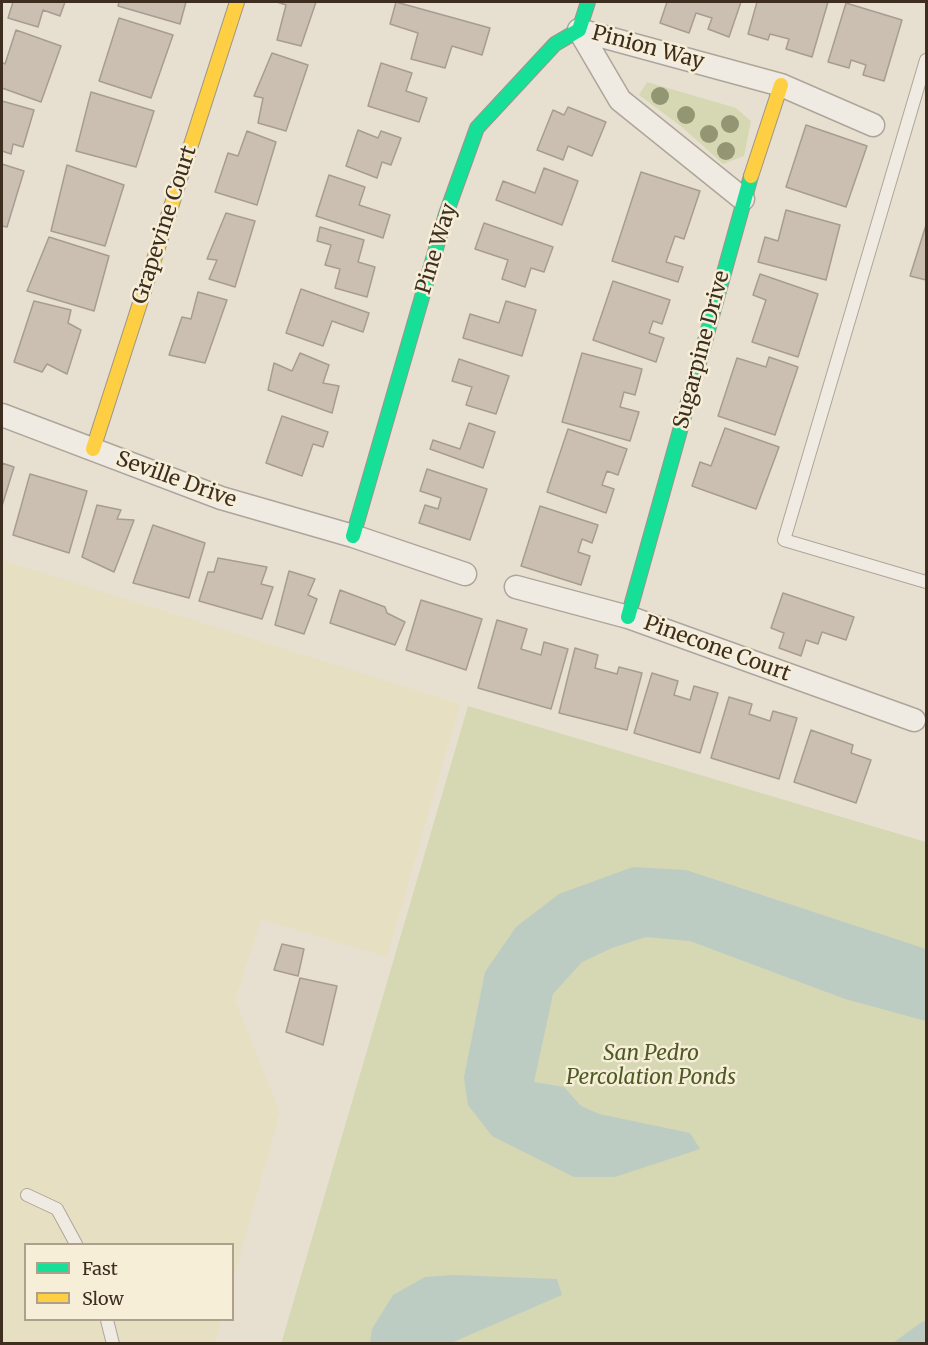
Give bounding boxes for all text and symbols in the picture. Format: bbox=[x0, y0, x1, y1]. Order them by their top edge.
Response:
street label: Pinion Way bbox=[589, 21, 707, 75]
street label: Grapevine Court bbox=[128, 143, 202, 307]
street label: Pine Way bbox=[411, 201, 463, 297]
street label: Sugarpine Drive bbox=[669, 268, 735, 432]
street label: Seville Drive bbox=[112, 447, 240, 513]
street label: Pinecone Court bbox=[640, 611, 794, 687]
park label: San Pedro Percolation Ponds bbox=[566, 1041, 736, 1091]
legend bbox=[24, 1243, 234, 1321]
text: Fast bbox=[82, 1257, 118, 1280]
text: Slow bbox=[82, 1287, 124, 1310]

